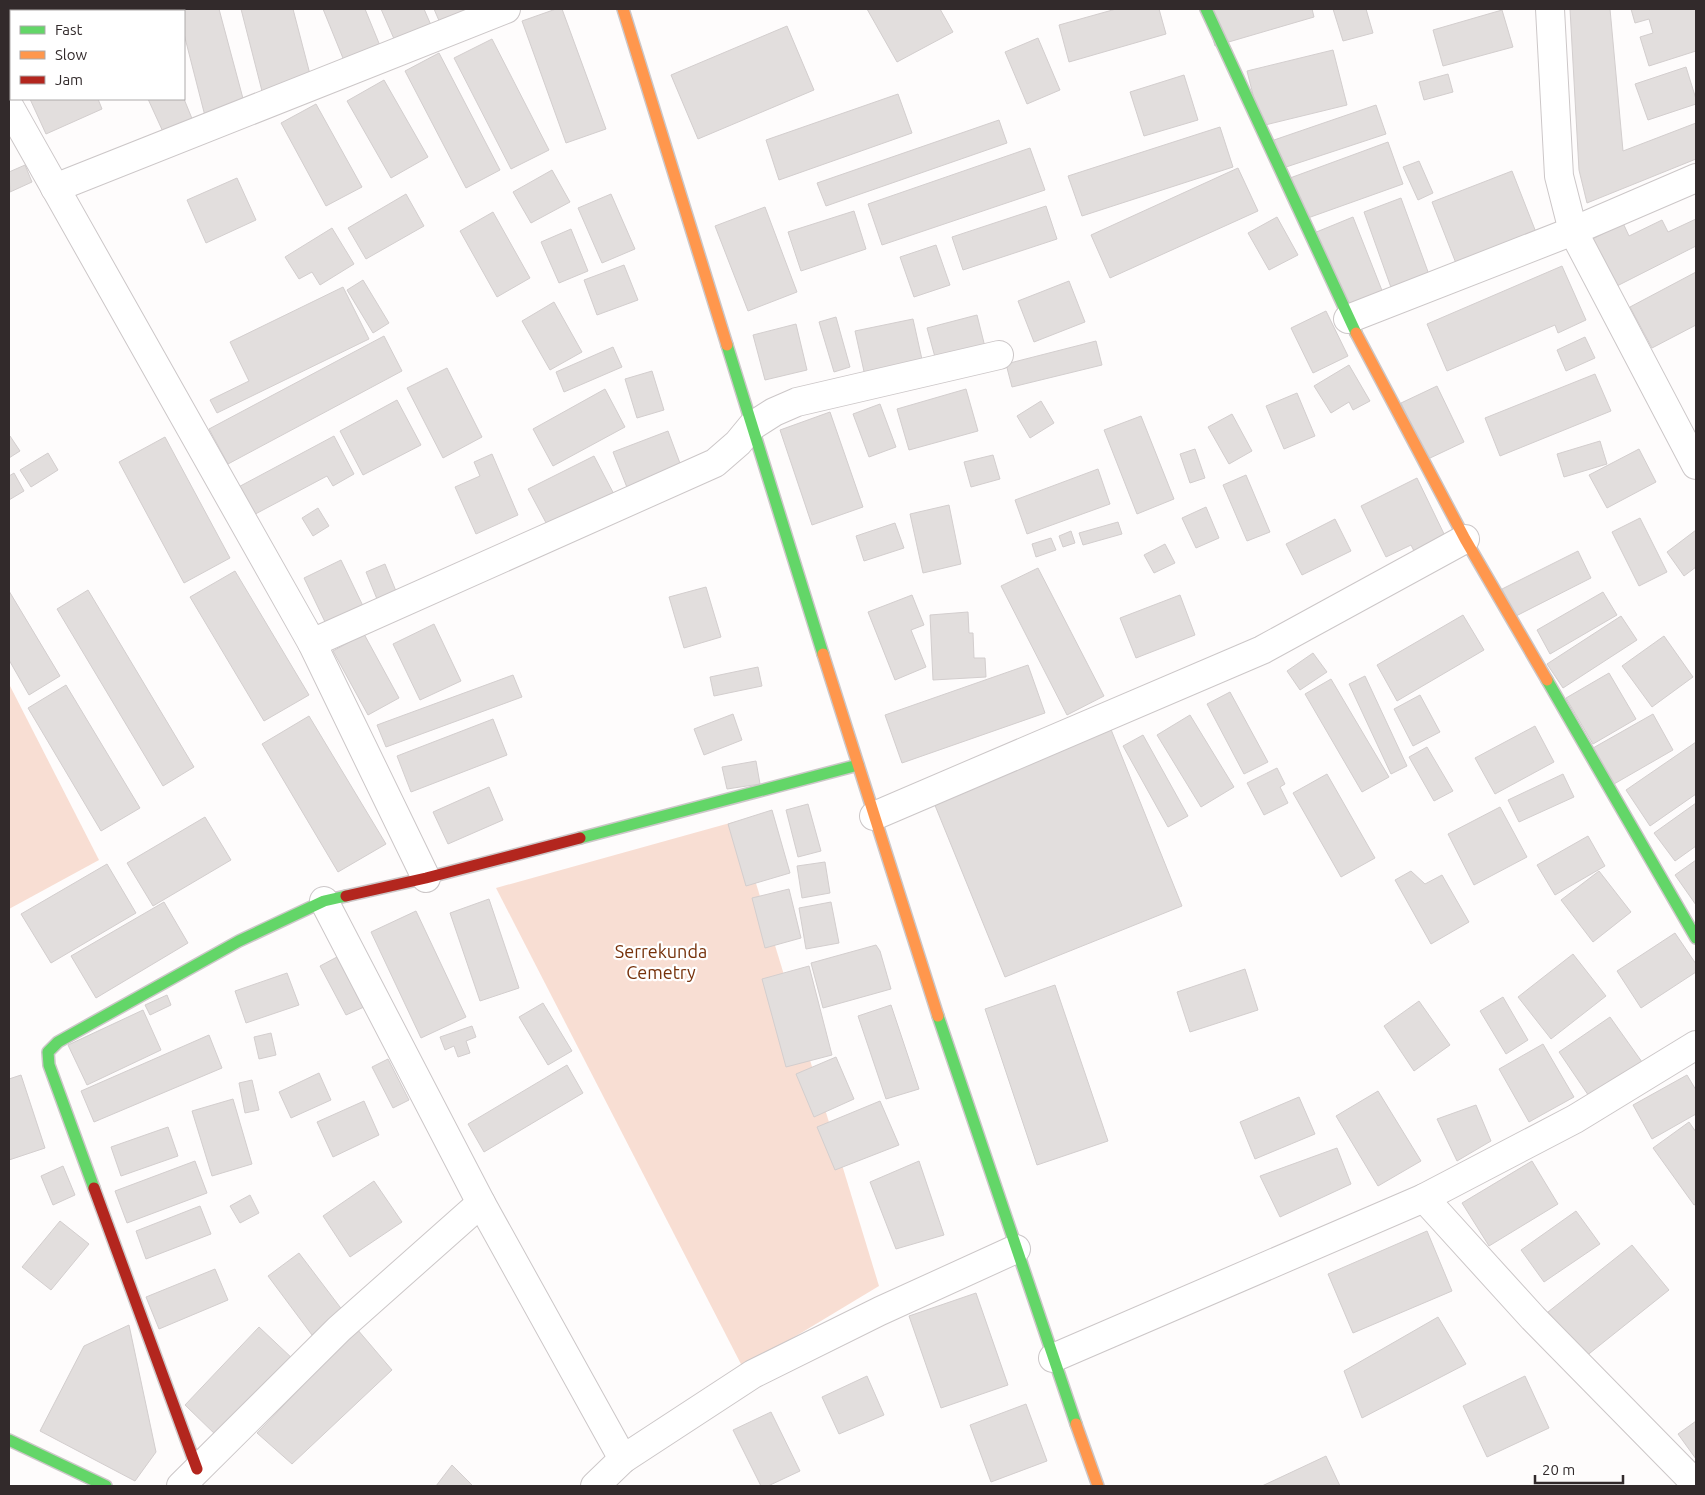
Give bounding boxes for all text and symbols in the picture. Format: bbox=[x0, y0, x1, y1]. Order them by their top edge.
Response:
legend bbox=[10, 10, 185, 100]
text: Fast bbox=[55, 21, 83, 38]
text: Slow bbox=[55, 46, 88, 63]
text: Jam bbox=[55, 71, 83, 88]
park label: Serrekunda Cemetry bbox=[615, 941, 707, 982]
scale bar bbox=[1535, 1452, 1622, 1484]
text: 20 m bbox=[1542, 1461, 1575, 1478]

